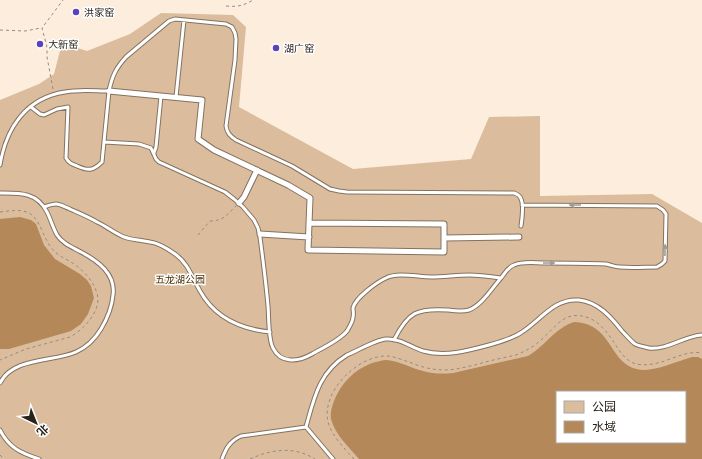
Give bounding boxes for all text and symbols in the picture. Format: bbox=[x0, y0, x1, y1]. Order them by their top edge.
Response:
marker: 洪家窑 bbox=[71, 7, 81, 17]
place label: 洪家窑 bbox=[84, 7, 114, 18]
marker: 大新窑 bbox=[35, 39, 45, 49]
place label: 大新窑 bbox=[48, 39, 78, 50]
marker: 湖广窑 bbox=[271, 43, 281, 53]
place label: 湖广窑 bbox=[284, 43, 314, 54]
one-way arrow bbox=[568, 202, 581, 208]
one-way arrow bbox=[662, 243, 668, 256]
one-way arrow bbox=[543, 260, 556, 266]
park label: 五龙湖公园 bbox=[155, 274, 205, 285]
legend bbox=[556, 391, 686, 443]
text: 公园 bbox=[592, 400, 616, 414]
north arrow bbox=[16, 403, 56, 443]
text: 水域 bbox=[592, 420, 616, 434]
text: 北 bbox=[34, 421, 51, 438]

